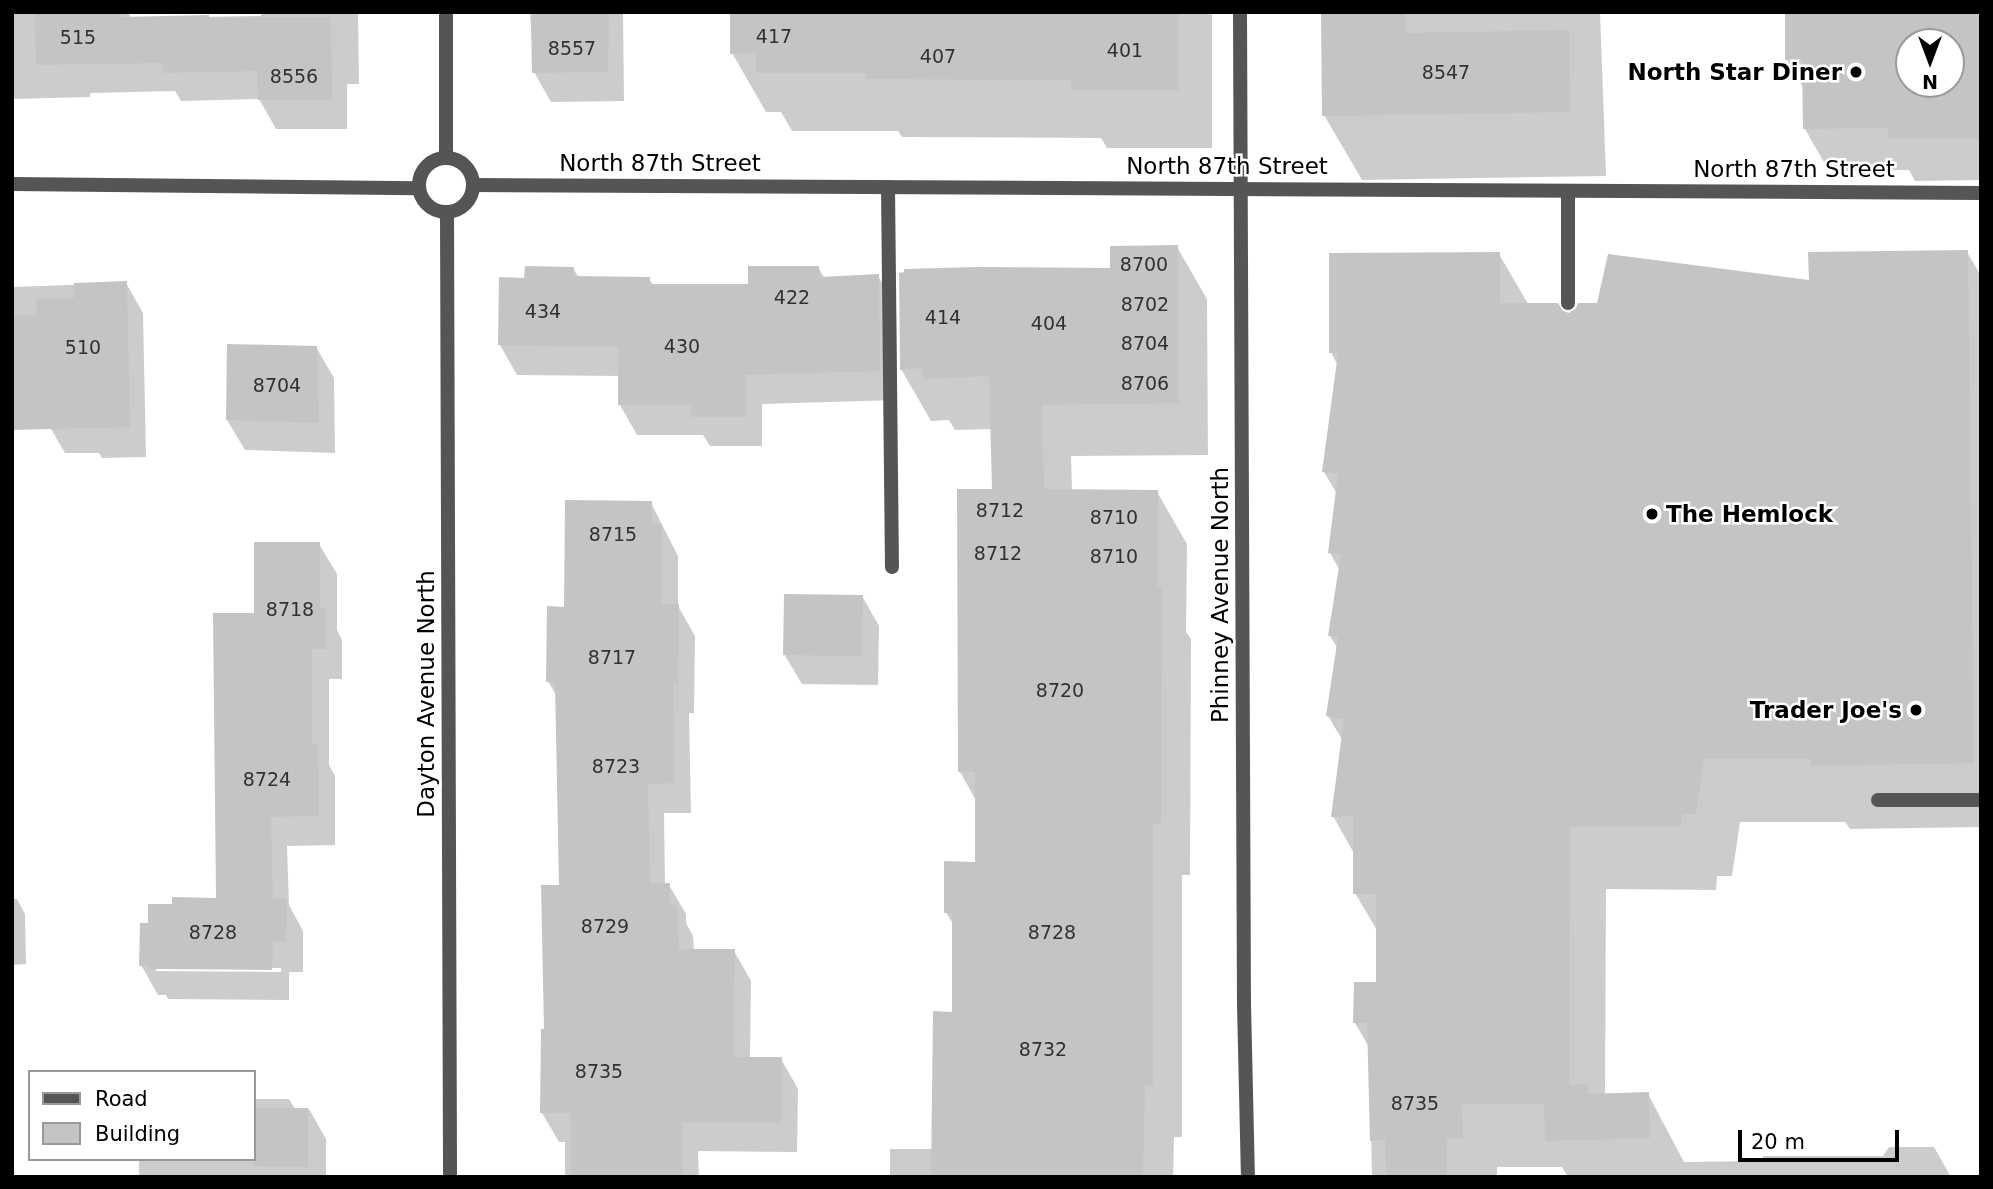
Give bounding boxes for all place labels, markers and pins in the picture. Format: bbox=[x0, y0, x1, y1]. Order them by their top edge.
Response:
place label: North Star Diner bbox=[1628, 58, 1842, 86]
marker: North Star Diner bbox=[1848, 64, 1864, 80]
place label: The Hemlock bbox=[1666, 500, 1833, 528]
marker: The Hemlock bbox=[1644, 506, 1660, 522]
place label: Trader Joe's bbox=[1750, 696, 1902, 724]
marker: Trader Joe's bbox=[1908, 702, 1924, 718]

